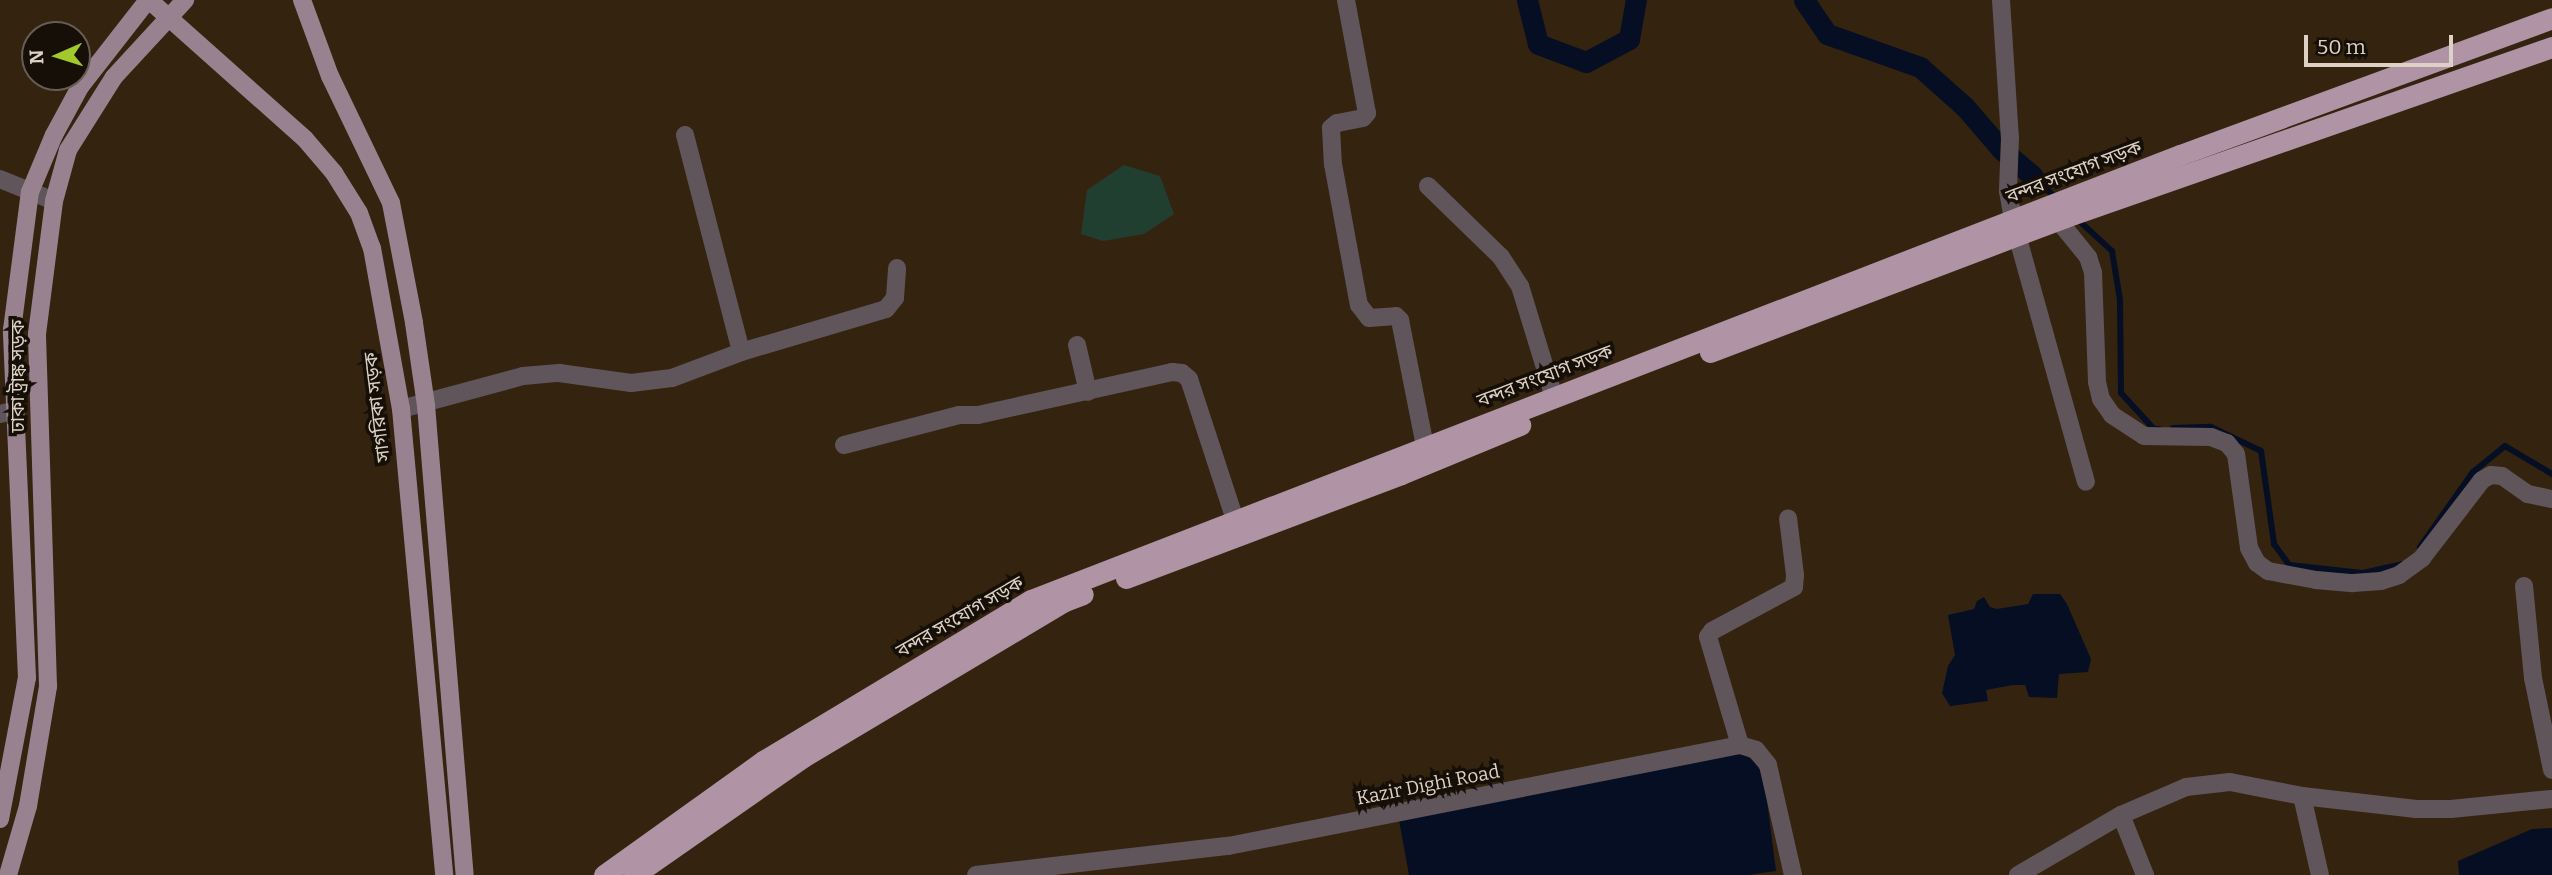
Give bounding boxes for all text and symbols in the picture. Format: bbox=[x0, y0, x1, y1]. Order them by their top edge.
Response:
north arrow bbox=[21, 21, 91, 91]
scale bar bbox=[2307, 21, 2456, 65]
text: 50 m bbox=[2317, 34, 2366, 60]
text: N bbox=[25, 49, 48, 65]
street label: বন্দর সংযোগ সড়ক bbox=[2003, 136, 2145, 208]
street label: ঢাকা ট্রাঙ্ক সড়ক bbox=[7, 320, 29, 432]
street label: বন্দর সংযোগ সড়ক bbox=[1474, 340, 1616, 412]
street label: সাগরিকা সড়ক bbox=[359, 351, 395, 463]
street label: বন্দর সংযোগ সড়ক bbox=[892, 571, 1028, 663]
street label: Kazir Dighi Road bbox=[1354, 760, 1502, 810]

